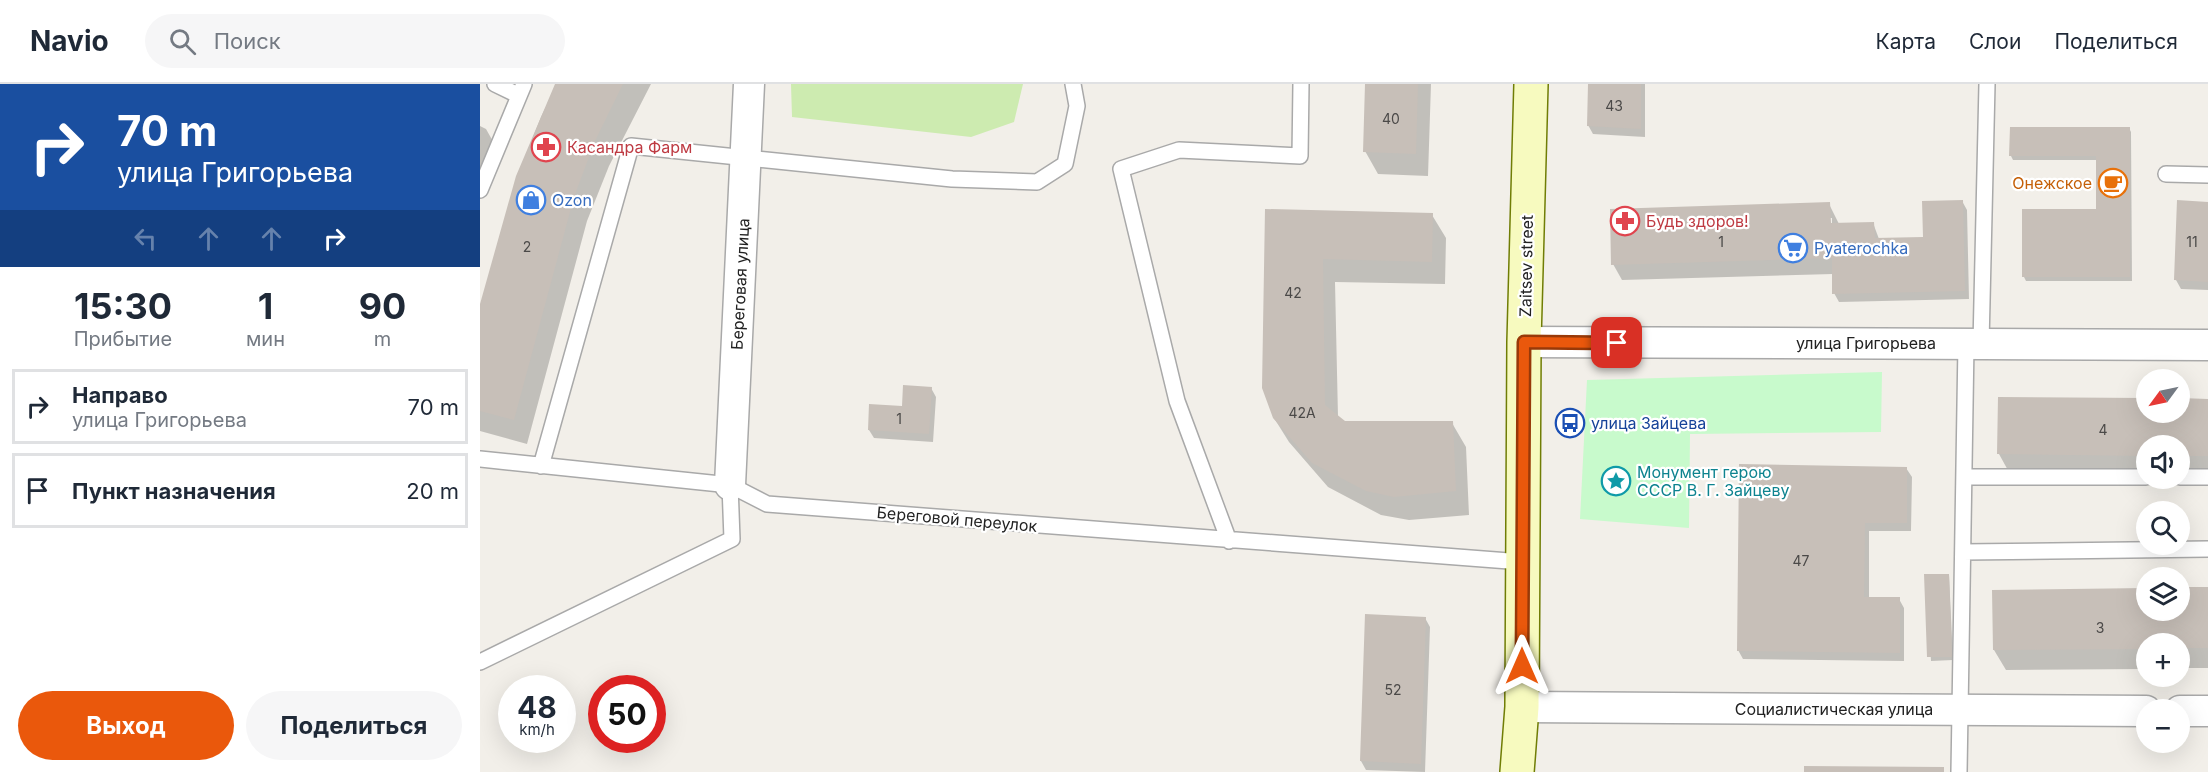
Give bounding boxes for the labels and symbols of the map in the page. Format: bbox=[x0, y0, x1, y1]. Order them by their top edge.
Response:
house number: 43 bbox=[1605, 97, 1623, 114]
house number: 40 bbox=[1382, 110, 1400, 127]
pharmacy icon: Касандра Фарм bbox=[530, 131, 562, 163]
place label: Касандра Фарм bbox=[567, 137, 692, 157]
cafe icon: Онежское bbox=[2097, 167, 2129, 199]
place label: Онежское bbox=[2012, 173, 2092, 193]
shop icon: Ozon bbox=[515, 184, 547, 216]
place label: Ozon bbox=[552, 190, 592, 210]
pharmacy icon: Будь здоров! bbox=[1609, 205, 1641, 237]
place label: Будь здоров! bbox=[1646, 211, 1749, 231]
street label: Zaitsev street bbox=[1515, 215, 1537, 317]
street label: Береговая улица bbox=[727, 218, 753, 350]
supermarket icon: Pyaterochka bbox=[1777, 232, 1809, 264]
house number: 1 bbox=[1718, 233, 1724, 250]
house number: 11 bbox=[2186, 233, 2198, 250]
house number: 2 bbox=[523, 238, 531, 255]
place label: Pyaterochka bbox=[1814, 238, 1908, 258]
house number: 42 bbox=[1284, 284, 1302, 301]
pin bbox=[1591, 317, 1642, 368]
street label: улица Григорьева bbox=[1796, 333, 1936, 353]
north arrow bbox=[2136, 369, 2190, 423]
house number: 42А bbox=[1288, 404, 1316, 421]
bus stop icon: улица Зайцева bbox=[1554, 407, 1586, 439]
house number: 1 bbox=[896, 410, 902, 427]
place label: улица Зайцева bbox=[1591, 413, 1706, 433]
house number: 4 bbox=[2098, 421, 2108, 438]
place label: Монумент герою СССР В. Г. Зайцеву bbox=[1637, 462, 1789, 500]
place icon: Монумент герою СССР В. Г. Зайцеву bbox=[1600, 465, 1632, 497]
street label: Береговой переулок bbox=[876, 502, 1038, 536]
house number: 47 bbox=[1793, 552, 1810, 569]
house number: 3 bbox=[2096, 619, 2104, 636]
position arrow bbox=[1490, 634, 1554, 698]
speed limit sign: 50 bbox=[588, 675, 666, 753]
house number: 52 bbox=[1384, 681, 1402, 698]
street label: Социалистическая улица bbox=[1735, 699, 1933, 719]

